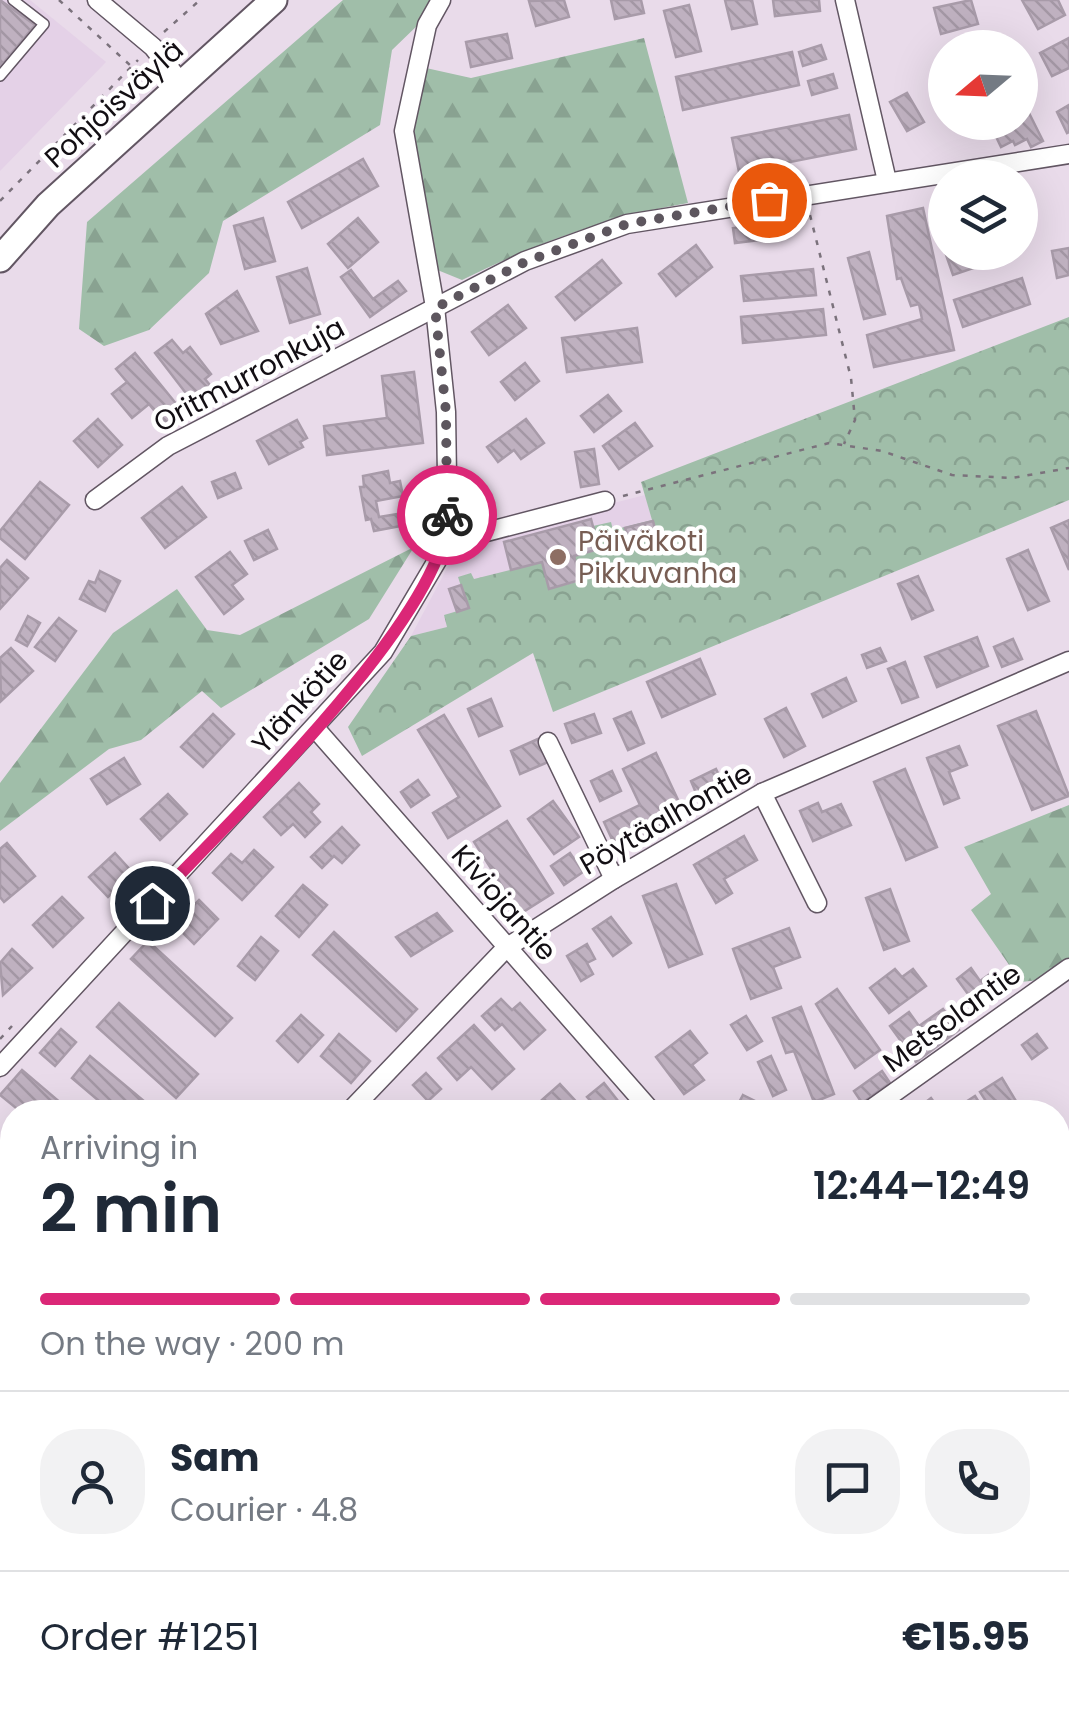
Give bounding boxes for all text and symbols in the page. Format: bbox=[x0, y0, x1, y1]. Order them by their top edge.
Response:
north arrow bbox=[928, 30, 1038, 140]
map controls bbox=[928, 30, 1038, 270]
street label: Pohjoisväylä bbox=[36, 31, 192, 177]
pin bbox=[727, 158, 812, 243]
button: layers bbox=[928, 160, 1038, 270]
icon: bag bbox=[742, 173, 797, 228]
street label: Oritmurronkuja bbox=[147, 308, 351, 442]
courier bbox=[397, 465, 497, 565]
icon: bike bbox=[420, 488, 475, 543]
place label: Päiväkoti Pikkuvanha bbox=[578, 522, 737, 593]
marker: Päiväkoti Pikkuvanha bbox=[547, 546, 569, 568]
street label: Ylänkötie bbox=[243, 642, 357, 762]
street label: Pöytäalhontie bbox=[573, 754, 759, 884]
street label: Kiviojantie bbox=[443, 836, 565, 970]
pin bbox=[110, 861, 195, 946]
icon: home bbox=[125, 876, 180, 931]
street label: Metsolantie bbox=[875, 955, 1029, 1081]
text: Arriving in bbox=[40, 1125, 198, 1170]
text: 12:44–12:49 bbox=[813, 1159, 1030, 1212]
text: 2 min bbox=[40, 1164, 222, 1255]
text: On the way · 200 m bbox=[40, 1321, 345, 1366]
button: person bbox=[40, 1429, 145, 1534]
button: chat bbox=[795, 1429, 900, 1534]
button: phone bbox=[925, 1429, 1030, 1534]
text: Sam bbox=[170, 1431, 259, 1484]
text: Courier · 4.8 bbox=[170, 1487, 358, 1532]
text: Order #1251 bbox=[40, 1610, 260, 1663]
text: €15.95 bbox=[902, 1610, 1030, 1663]

